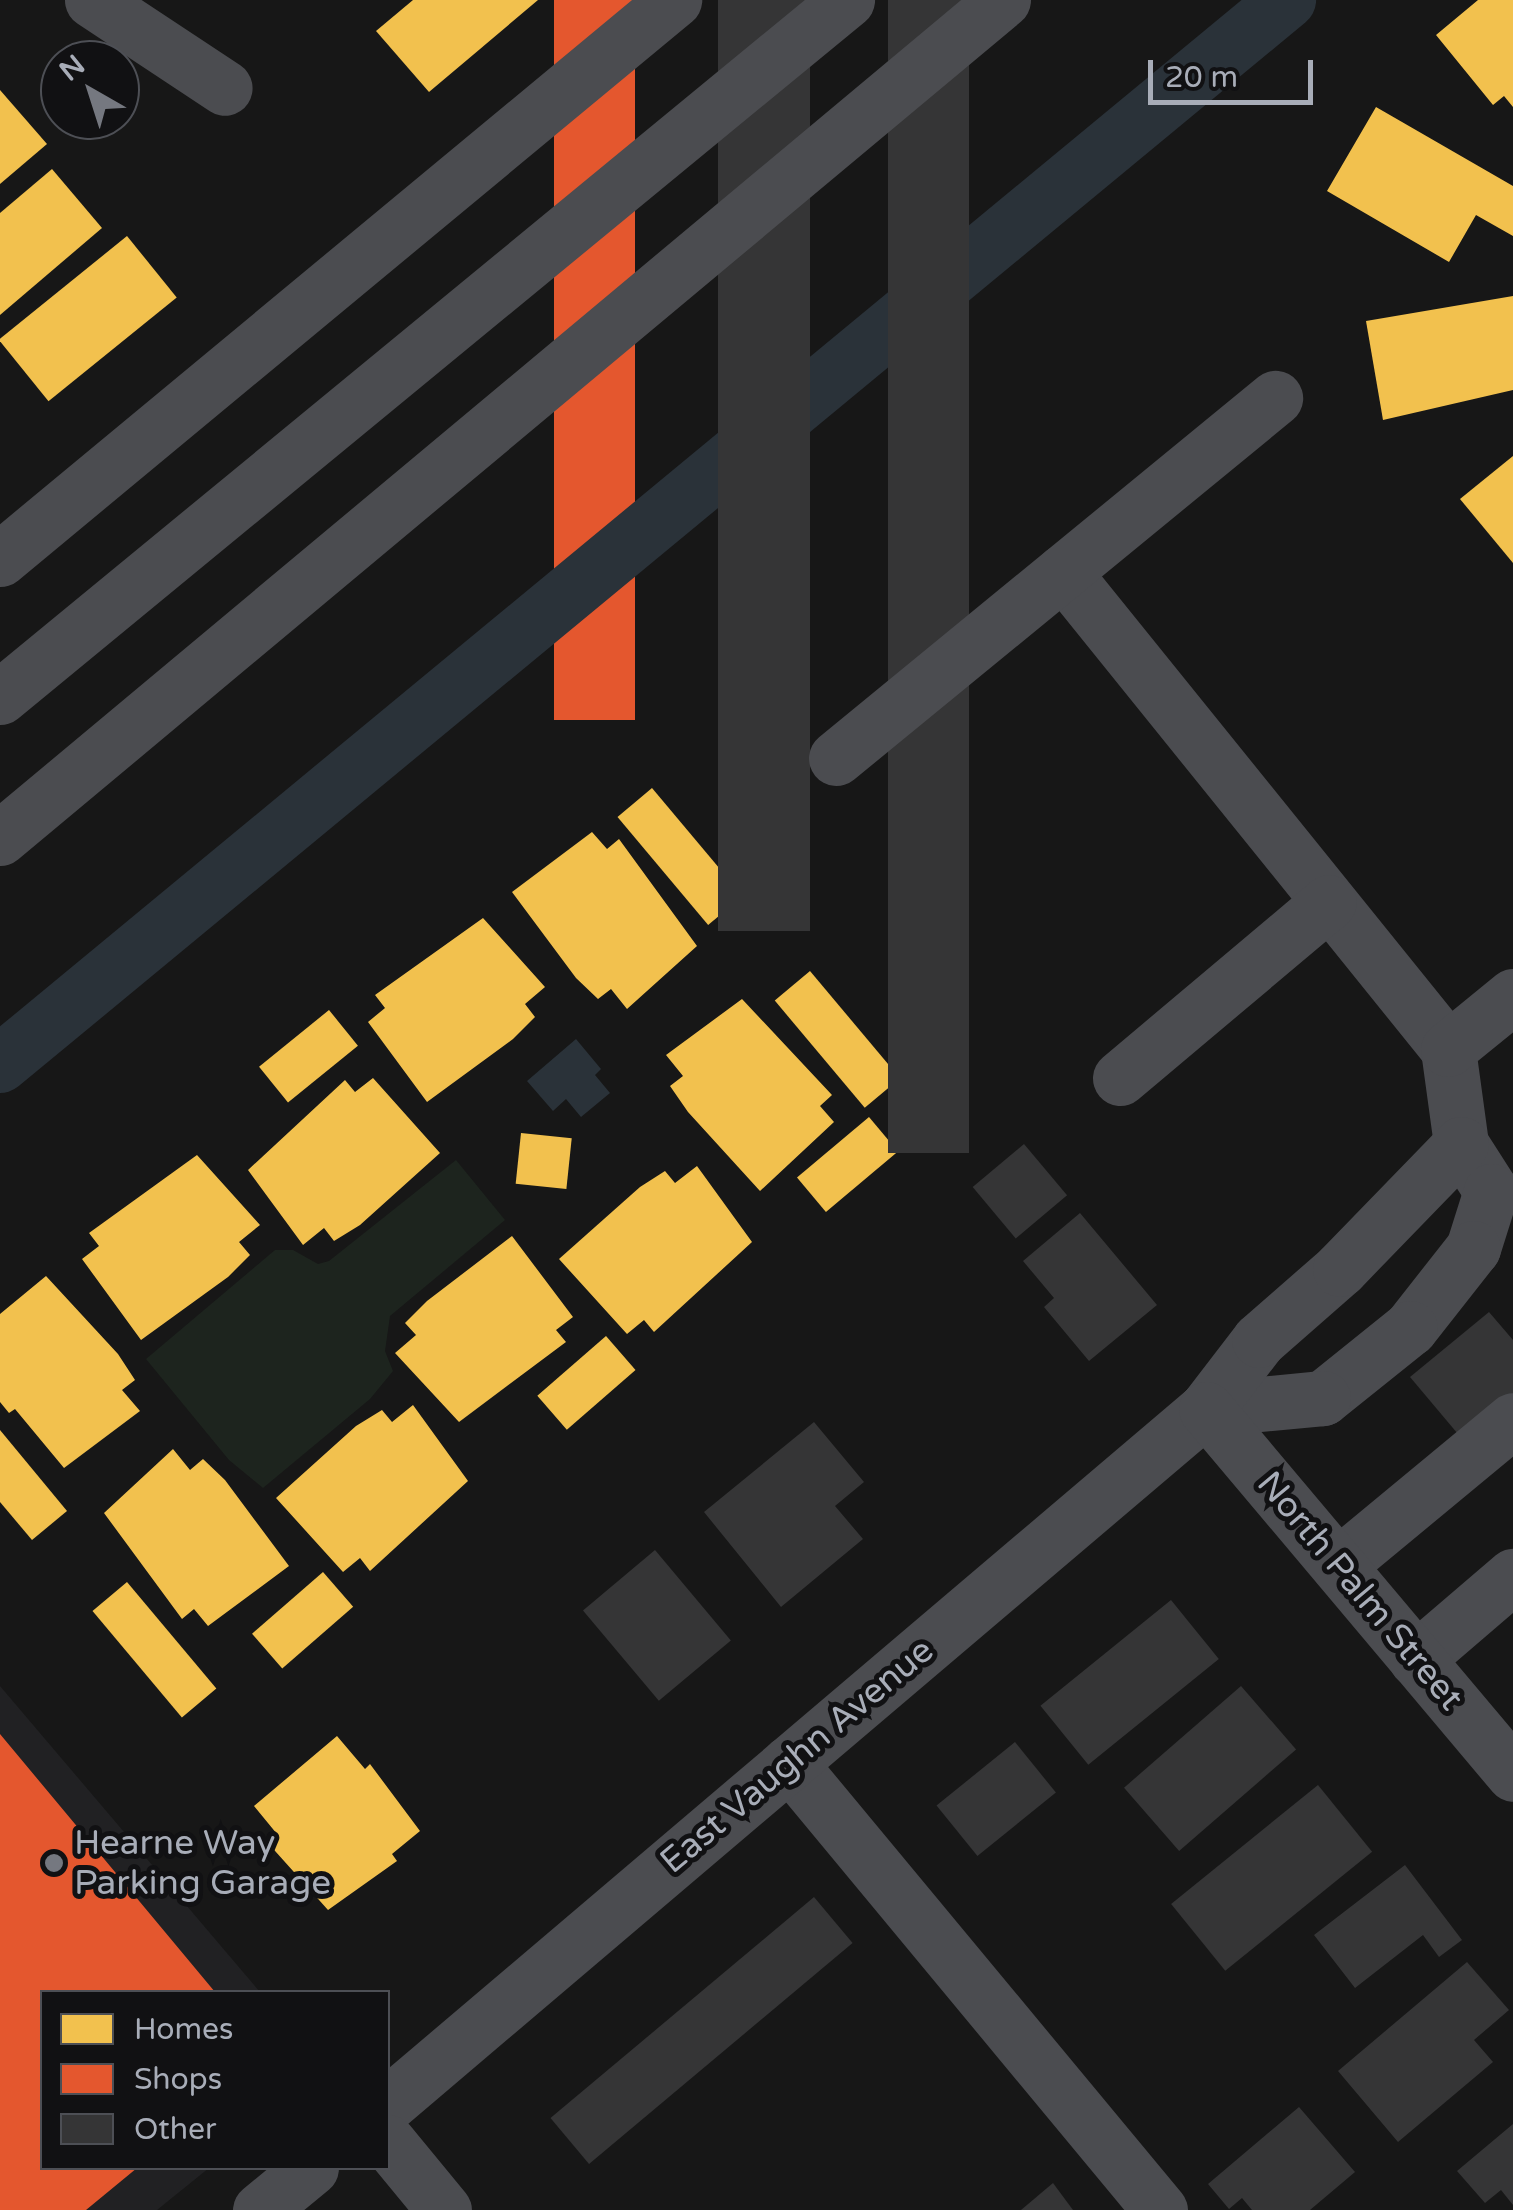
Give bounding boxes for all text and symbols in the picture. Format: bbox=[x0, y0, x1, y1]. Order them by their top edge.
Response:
north arrow bbox=[40, 40, 140, 140]
scale bar bbox=[1153, 40, 1318, 102]
text: N bbox=[53, 48, 92, 89]
text: 20 m bbox=[1165, 59, 1238, 96]
street label: North Palm Street bbox=[1248, 1463, 1472, 1719]
street label: East Vaughn Avenue bbox=[652, 1630, 942, 1882]
place label: Hearne Way Parking Garage bbox=[74, 1822, 331, 1904]
marker: Hearne Way Parking Garage bbox=[43, 1852, 65, 1874]
legend bbox=[40, 1990, 390, 2170]
text: Homes bbox=[134, 2011, 233, 2048]
text: Shops bbox=[134, 2061, 222, 2098]
text: Other bbox=[134, 2111, 217, 2148]

